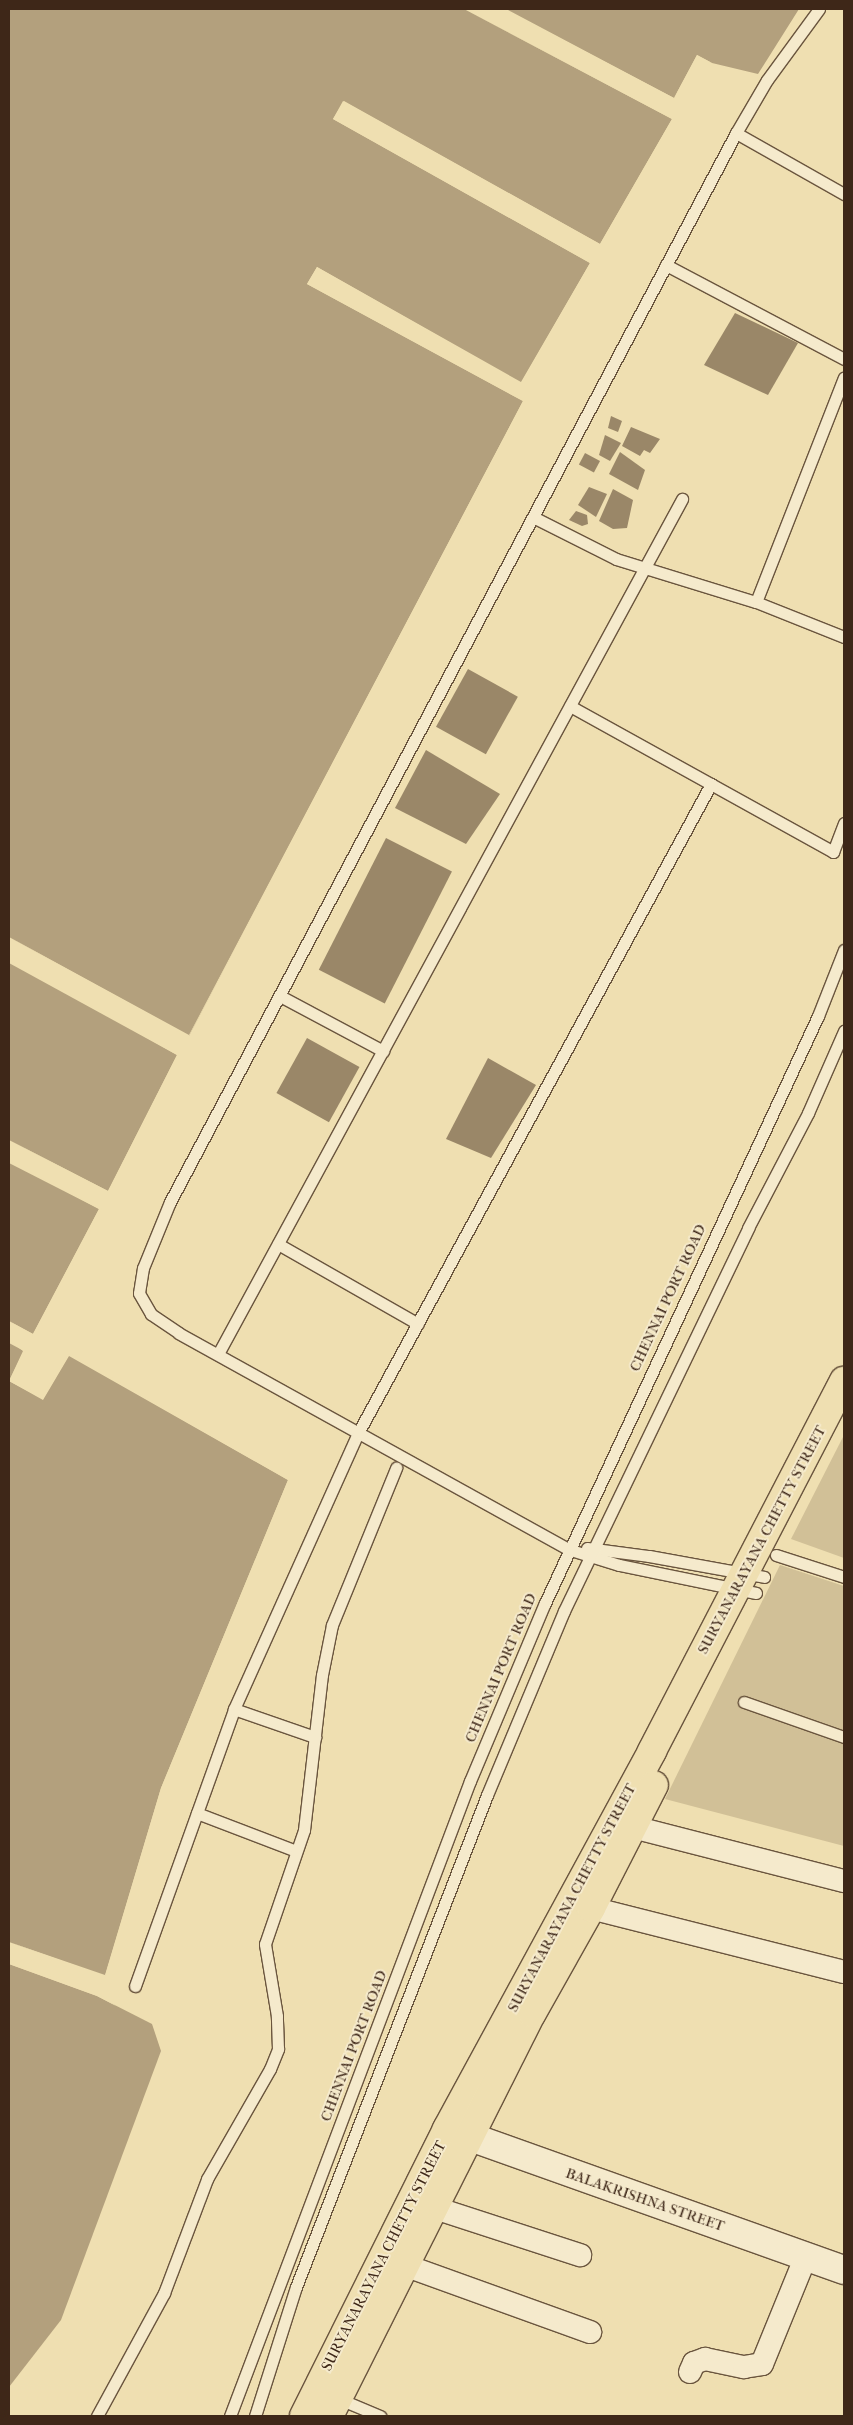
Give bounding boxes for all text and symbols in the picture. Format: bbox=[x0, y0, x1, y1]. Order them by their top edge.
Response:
street label: CHENNAI PORT ROAD bbox=[626, 1222, 710, 1374]
street label: SURYANARAYANA CHETTY STREET bbox=[694, 1423, 830, 1657]
street label: CHENNAI PORT ROAD bbox=[461, 1591, 541, 1745]
street label: SURYANARAYANA CHETTY STREET bbox=[504, 1781, 640, 2015]
street label: CHENNAI PORT ROAD bbox=[317, 1968, 391, 2124]
street label: SURYANARAYANA CHETTY STREET bbox=[318, 2138, 450, 2374]
street label: BALAKRISHNA STREET bbox=[563, 2164, 727, 2236]

